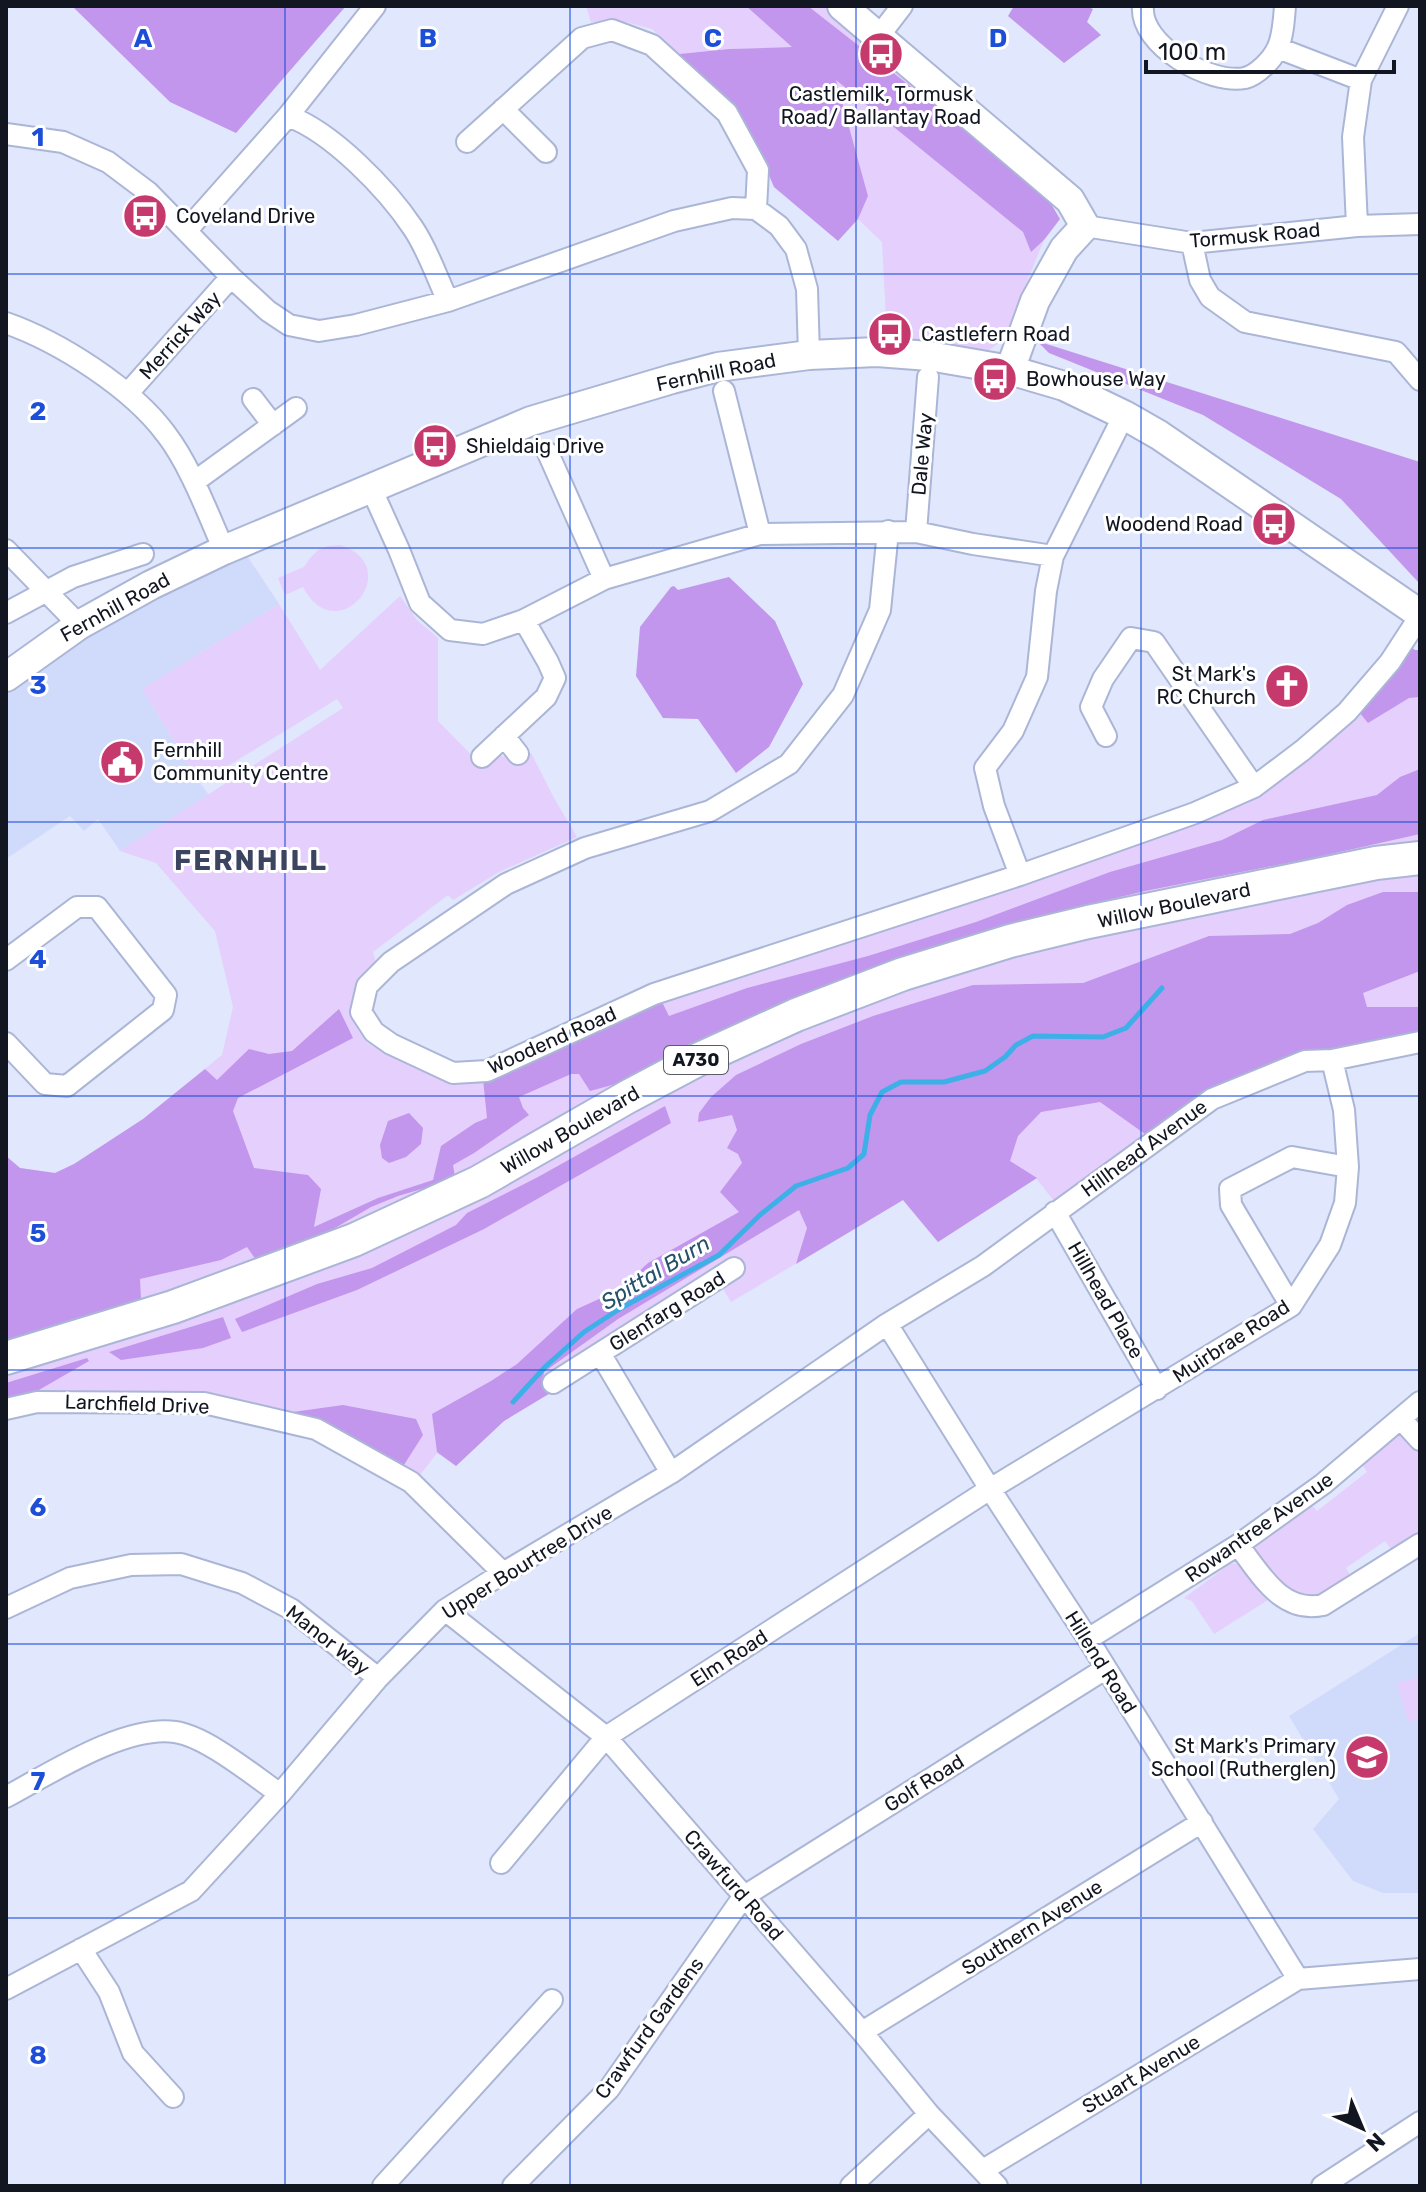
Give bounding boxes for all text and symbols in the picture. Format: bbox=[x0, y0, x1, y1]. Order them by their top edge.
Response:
text: A bbox=[134, 23, 153, 54]
text: B bbox=[419, 23, 437, 54]
text: C bbox=[704, 23, 722, 54]
text: D bbox=[989, 23, 1007, 54]
scale bar bbox=[1146, 24, 1394, 74]
bus stop icon: Castlemilk, Tormusk Road/ Ballantay Road bbox=[857, 30, 905, 78]
text: 100 m bbox=[1158, 38, 1226, 66]
place label: Castlemilk, Tormusk Road/ Ballantay Road bbox=[781, 82, 981, 129]
text: 1 bbox=[32, 122, 44, 153]
bus stop icon: Coveland Drive bbox=[121, 192, 169, 240]
place label: Coveland Drive bbox=[176, 204, 315, 228]
street label: Tormusk Road bbox=[1189, 217, 1321, 253]
street label: Merrick Way bbox=[134, 286, 226, 384]
bus stop icon: Castlefern Road bbox=[866, 310, 914, 358]
place label: Castlefern Road bbox=[921, 322, 1070, 346]
street label: Fernhill Road bbox=[654, 348, 778, 396]
bus stop icon: Bowhouse Way bbox=[971, 355, 1019, 403]
place label: Bowhouse Way bbox=[1026, 367, 1166, 391]
text: 2 bbox=[30, 396, 46, 427]
street label: Dale Way bbox=[906, 412, 938, 496]
bus stop icon: Shieldaig Drive bbox=[411, 422, 459, 470]
place label: Shieldaig Drive bbox=[466, 434, 604, 458]
bus stop icon: Woodend Road bbox=[1250, 500, 1298, 548]
place label: Woodend Road bbox=[1105, 512, 1243, 536]
street label: Fernhill Road bbox=[56, 567, 174, 647]
place label: St Mark's RC Church bbox=[1157, 662, 1256, 709]
church icon: St Mark's RC Church bbox=[1263, 662, 1311, 710]
text: 3 bbox=[29, 670, 47, 701]
public building icon: Fernhill Community Centre bbox=[98, 738, 146, 786]
place label: Fernhill Community Centre bbox=[153, 738, 329, 785]
district label: FERNHILL bbox=[174, 844, 328, 877]
street label: Willow Boulevard bbox=[1095, 877, 1253, 933]
text: 4 bbox=[29, 944, 47, 975]
street label: Woodend Road bbox=[484, 1001, 620, 1079]
road number: A730 bbox=[664, 1046, 728, 1074]
street label: Willow Boulevard bbox=[497, 1081, 643, 1179]
street label: Hillhead Avenue bbox=[1076, 1094, 1212, 1202]
text: 5 bbox=[30, 1218, 46, 1249]
water label: Spittal Burn bbox=[596, 1229, 715, 1316]
street label: Hillhead Place bbox=[1063, 1237, 1149, 1363]
street label: Glenfarg Road bbox=[605, 1266, 729, 1356]
street label: Muirbrae Road bbox=[1168, 1294, 1294, 1388]
street label: Larchfield Drive bbox=[64, 1389, 210, 1419]
street label: Rowantree Avenue bbox=[1180, 1467, 1338, 1587]
text: 6 bbox=[30, 1492, 47, 1523]
street label: Upper Bourtree Drive bbox=[437, 1500, 617, 1624]
street label: Manor Way bbox=[281, 1600, 375, 1680]
street label: Hillend Road bbox=[1060, 1606, 1142, 1718]
street label: Elm Road bbox=[686, 1624, 772, 1692]
school or university icon: St Mark's Primary School (Rutherglen) bbox=[1343, 1733, 1391, 1781]
place label: St Mark's Primary School (Rutherglen) bbox=[1151, 1734, 1336, 1781]
street label: Golf Road bbox=[880, 1749, 968, 1817]
text: 7 bbox=[31, 1766, 46, 1797]
street label: Crawfurd Road bbox=[679, 1825, 789, 1945]
street label: Southern Avenue bbox=[957, 1874, 1107, 1980]
street label: Crawfurd Gardens bbox=[590, 1953, 708, 2103]
street label: Stuart Avenue bbox=[1078, 2029, 1204, 2119]
text: 8 bbox=[29, 2040, 47, 2071]
north arrow bbox=[1322, 2088, 1402, 2168]
text: N bbox=[1360, 2127, 1391, 2157]

